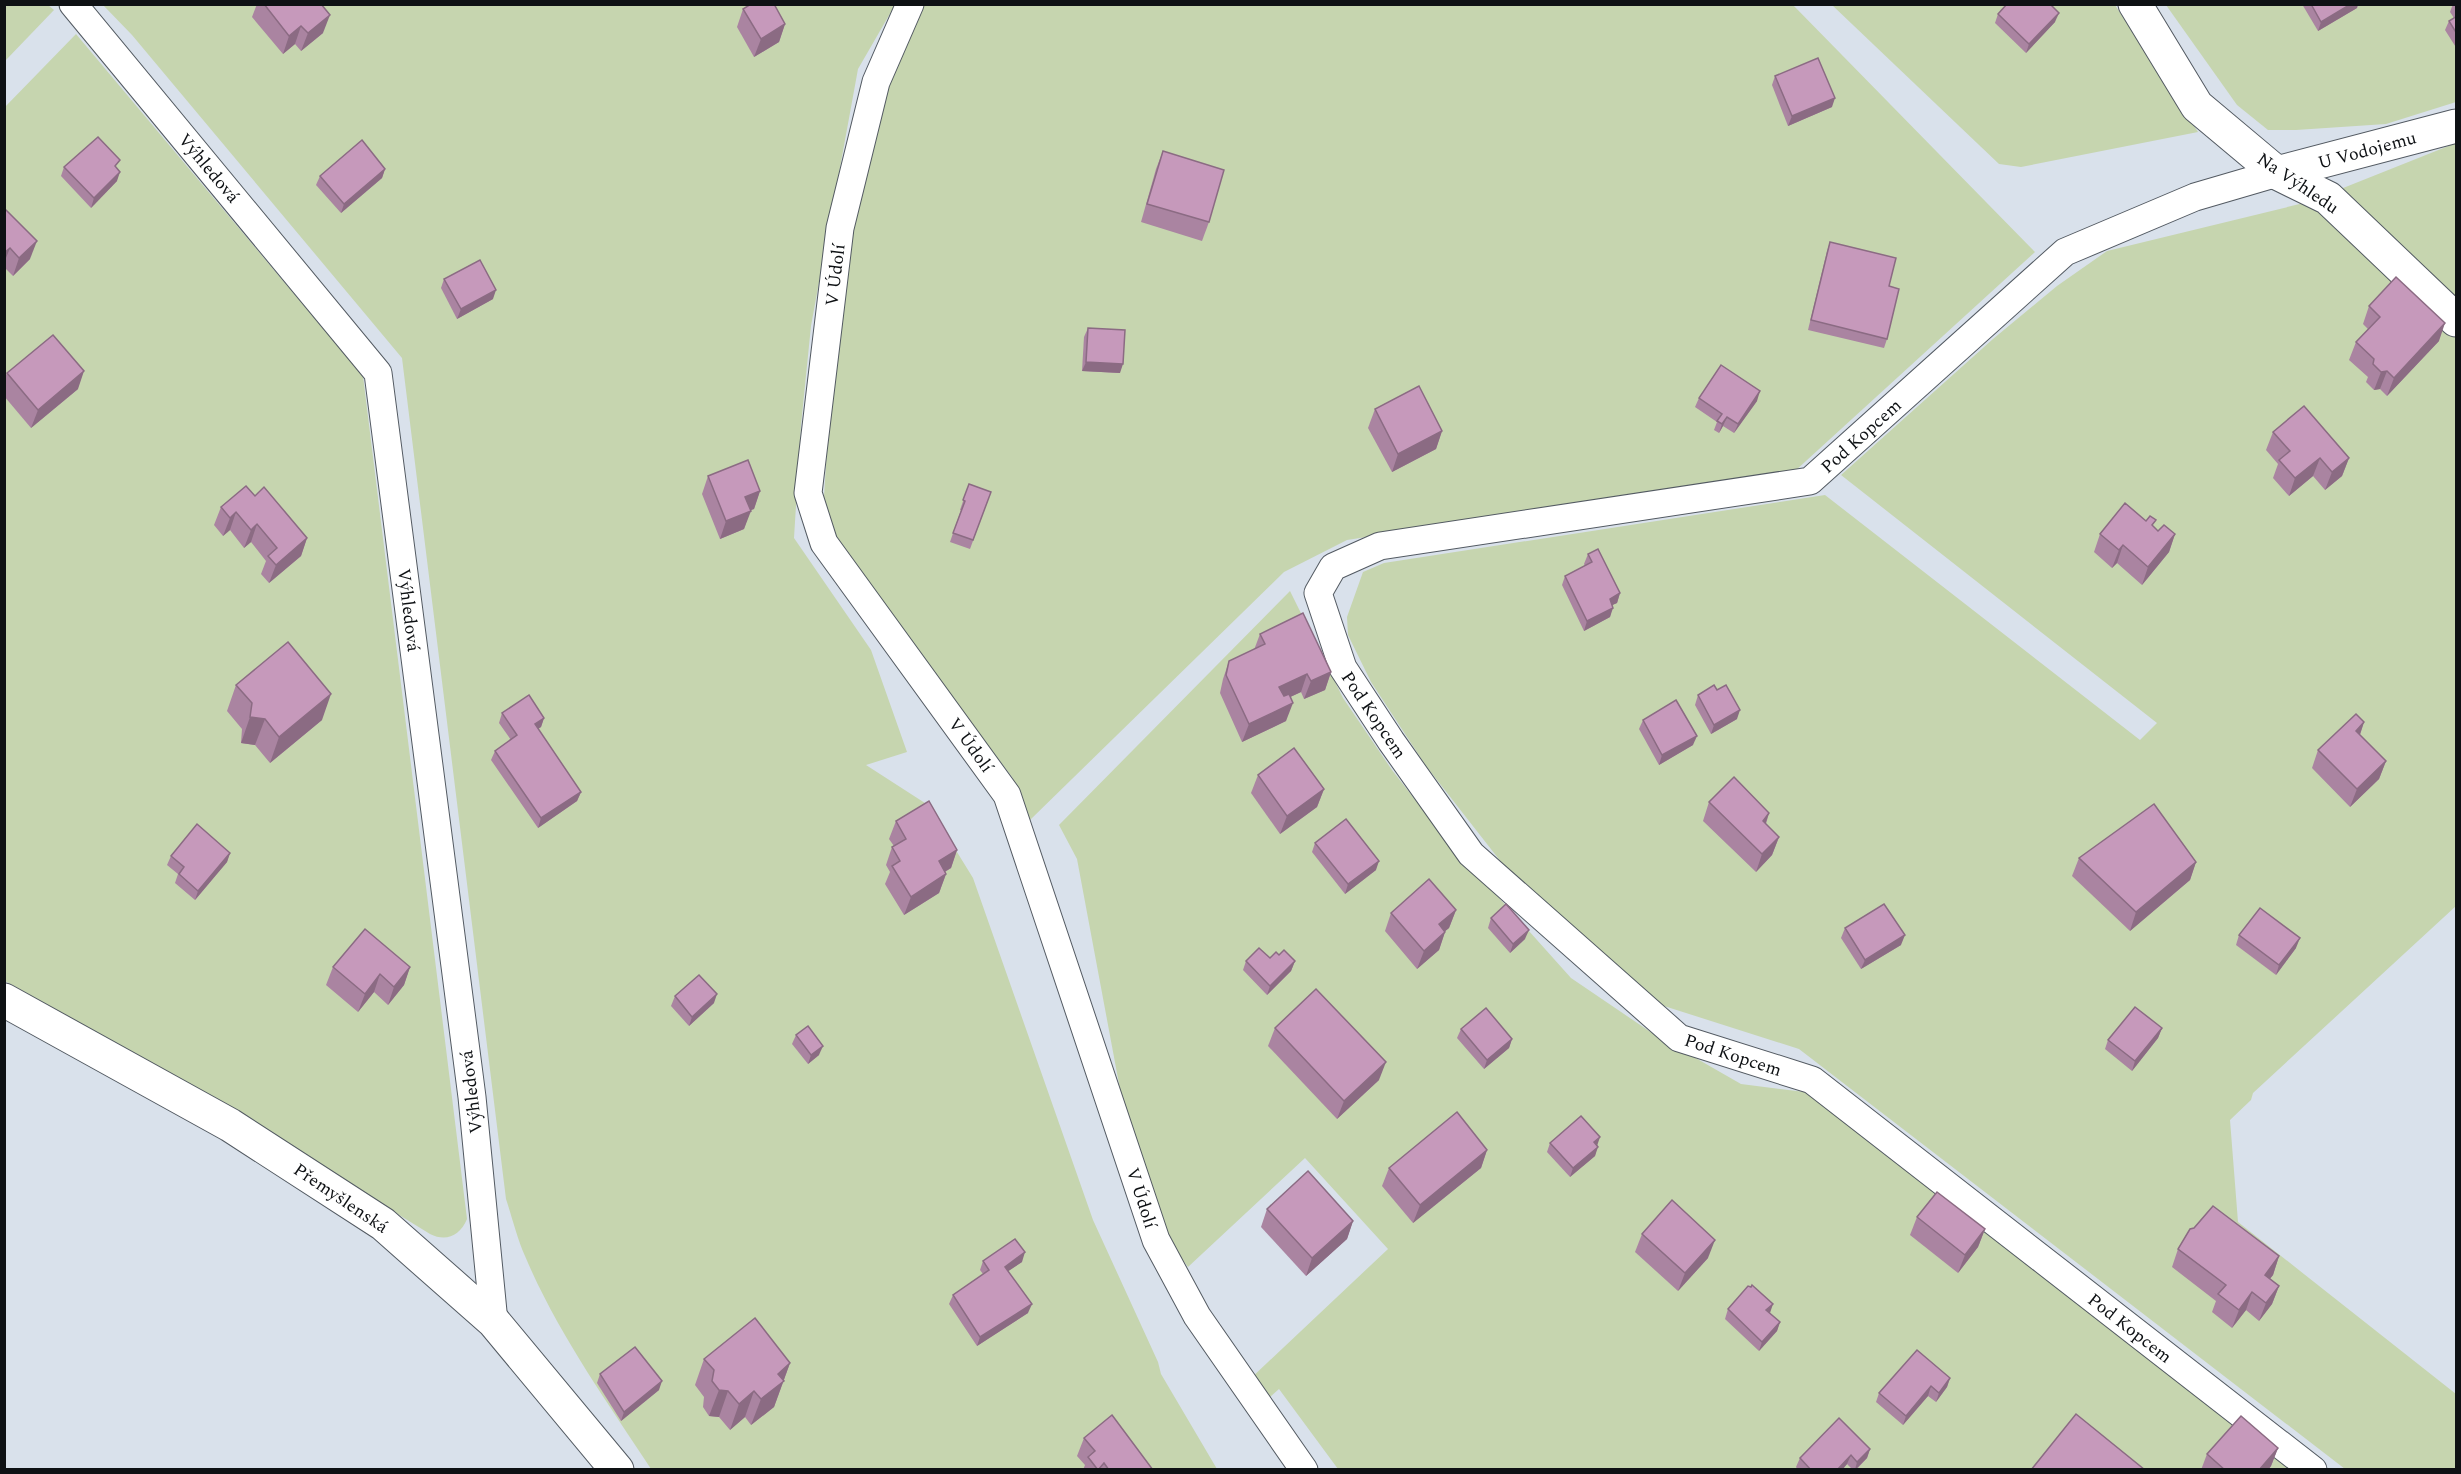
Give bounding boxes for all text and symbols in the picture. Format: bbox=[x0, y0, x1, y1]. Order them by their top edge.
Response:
street label: U Vodojemu bbox=[2315, 124, 2419, 177]
street label: Výhledová bbox=[171, 128, 246, 209]
street label: Na Výhledu bbox=[2251, 146, 2344, 221]
street label: V Údolí bbox=[818, 241, 853, 308]
street label: Pod Kopcem bbox=[1815, 393, 1908, 480]
street label: Výhledová bbox=[390, 567, 427, 653]
street label: Pod Kopcem bbox=[1334, 666, 1413, 765]
street label: V Údolí bbox=[941, 712, 1001, 780]
street label: Pod Kopcem bbox=[1681, 1027, 1785, 1084]
street label: Výhledová bbox=[453, 1049, 490, 1135]
street label: Přemyšlenská bbox=[288, 1157, 394, 1240]
street label: V Údolí bbox=[1119, 1164, 1164, 1233]
street label: Pod Kopcem bbox=[2082, 1287, 2178, 1370]

